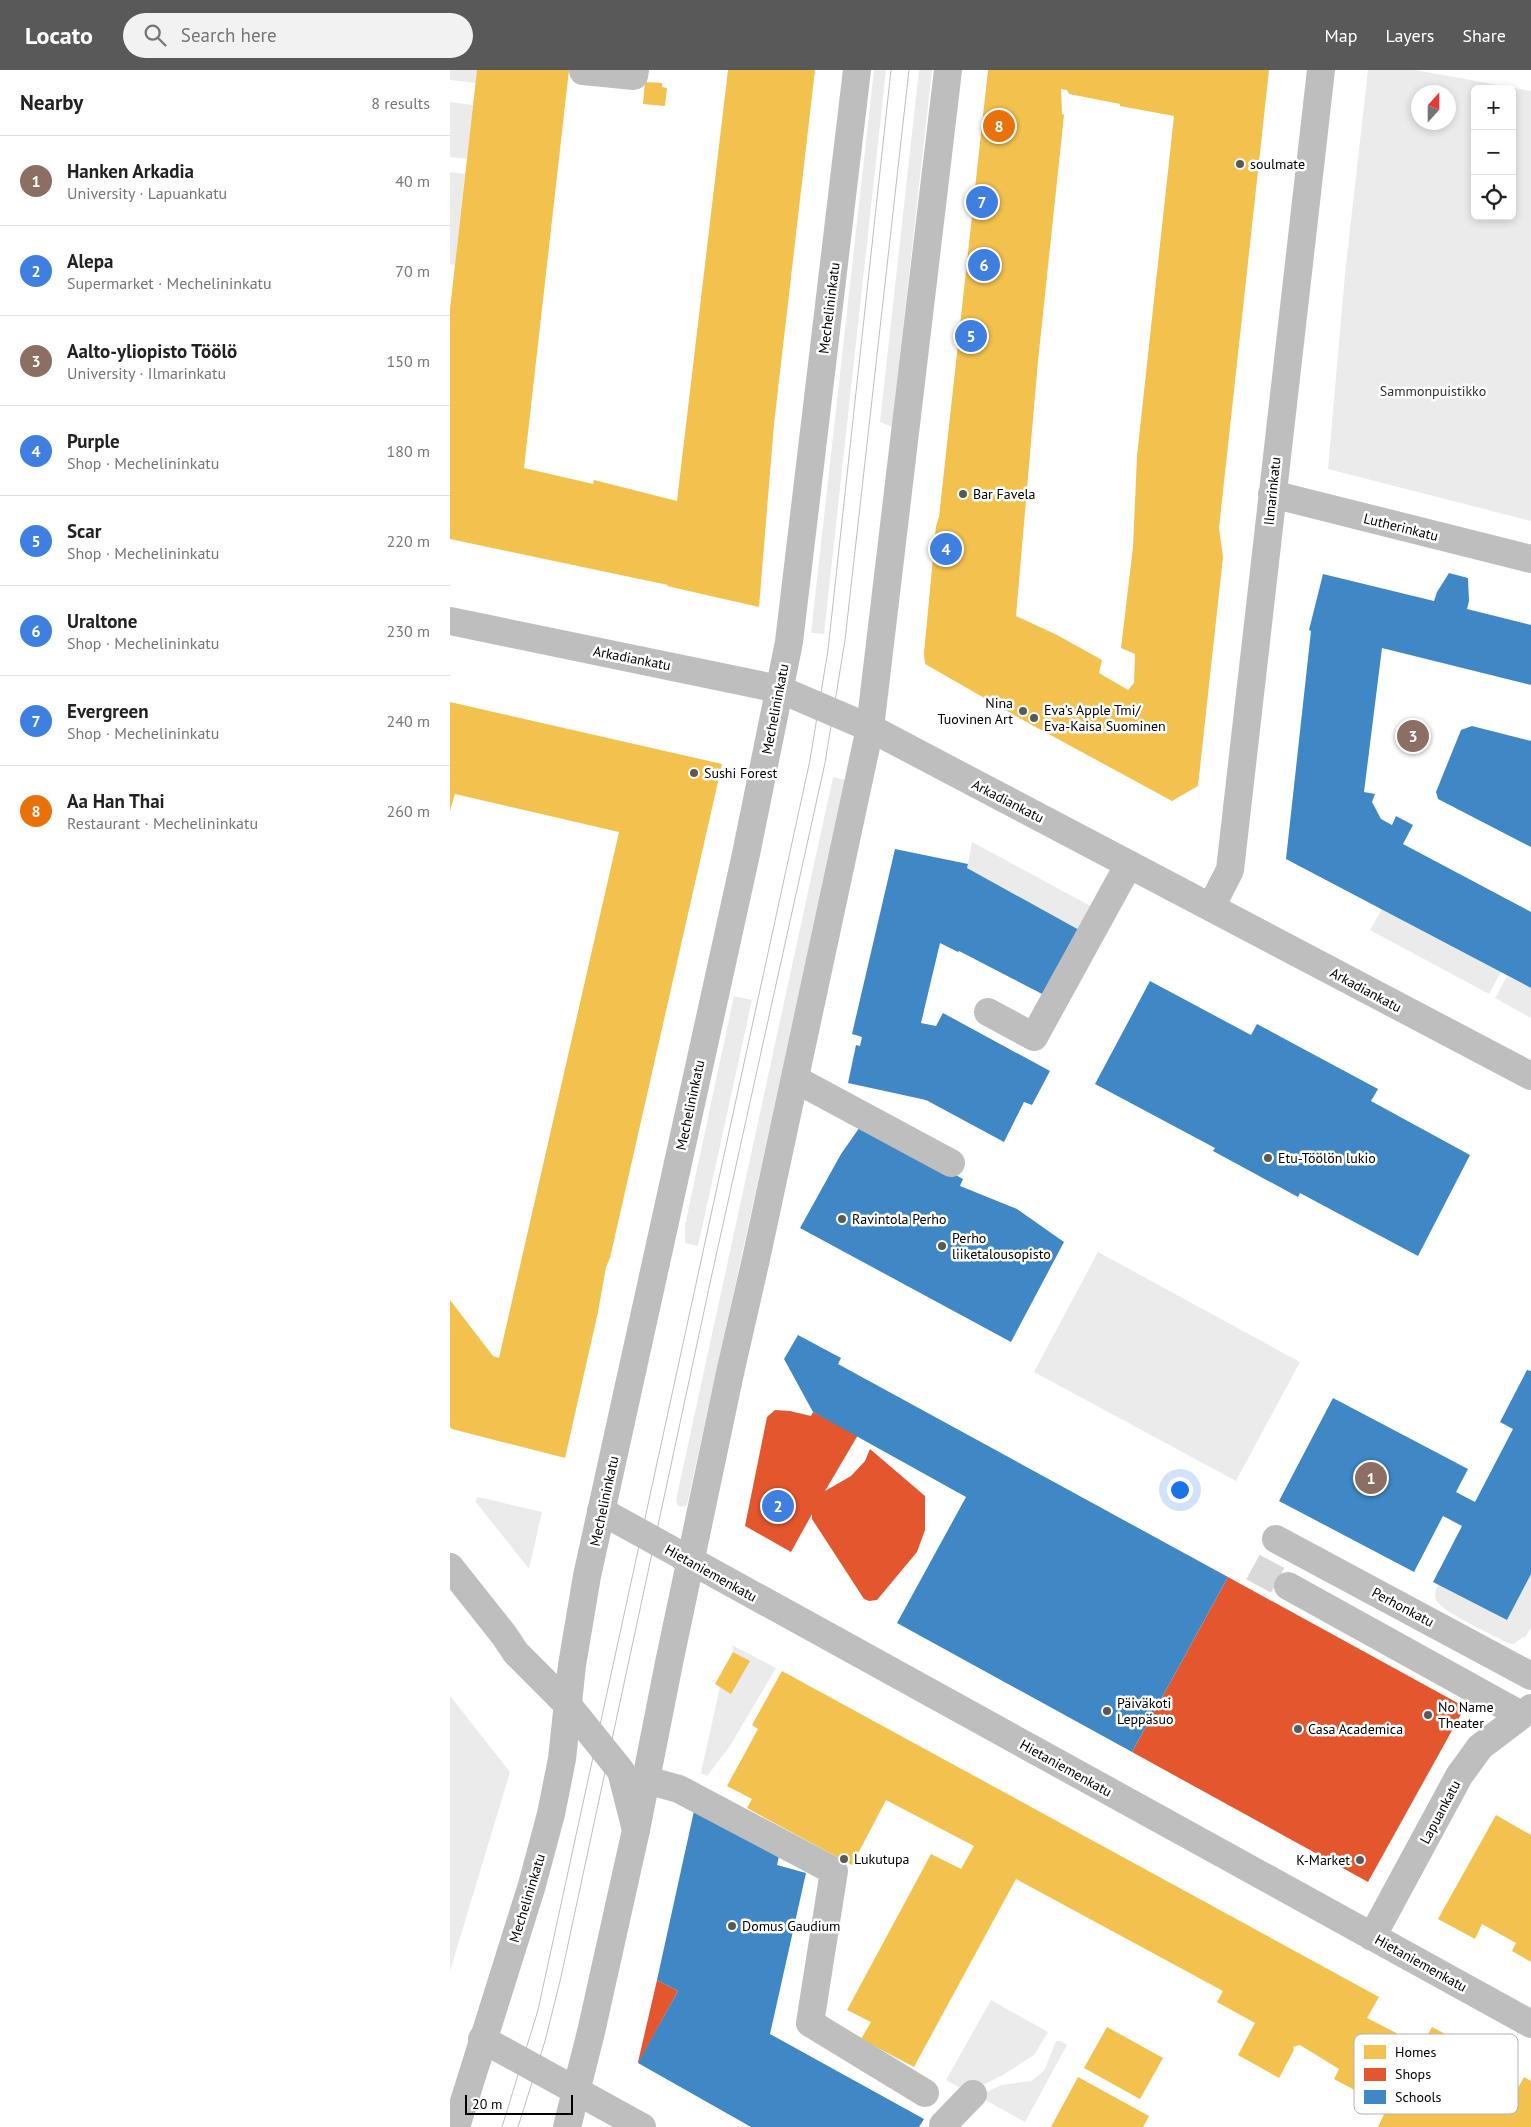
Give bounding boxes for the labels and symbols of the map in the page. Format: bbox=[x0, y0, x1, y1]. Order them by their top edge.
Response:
north arrow bbox=[1411, 85, 1456, 130]
pin: 8 bbox=[983, 107, 1015, 145]
place label: soulmate bbox=[1250, 155, 1305, 173]
marker: soulmate bbox=[1234, 158, 1246, 170]
pin: 7 bbox=[966, 183, 998, 221]
pin: 6 bbox=[968, 246, 1000, 284]
street label: Mechelininkatu bbox=[814, 261, 844, 355]
pin: 5 bbox=[955, 317, 987, 355]
park label: Sammonpuistikko bbox=[1380, 382, 1486, 400]
street label: Ilmarinkatu bbox=[1259, 456, 1285, 526]
place label: Bar Favela bbox=[973, 485, 1036, 503]
marker: Bar Favela bbox=[957, 488, 969, 500]
street label: Lutherinkatu bbox=[1362, 509, 1440, 545]
pin: 4 bbox=[930, 530, 962, 568]
street label: Arkadiankatu bbox=[592, 642, 672, 674]
street label: Mechelininkatu bbox=[757, 662, 793, 756]
place label: Nina Tuovinen Art bbox=[937, 694, 1013, 728]
place label: Eva’s Apple Tmi/ Eva-Kaisa Suominen bbox=[1044, 701, 1166, 735]
marker: Nina Tuovinen Art bbox=[1017, 705, 1029, 717]
marker: Eva’s Apple Tmi/ Eva-Kaisa Suominen bbox=[1028, 712, 1040, 724]
pin: 3 bbox=[1397, 717, 1429, 755]
place label: Sushi Forest bbox=[704, 764, 778, 782]
marker: Sushi Forest bbox=[688, 767, 700, 779]
street label: Arkadiankatu bbox=[969, 775, 1047, 827]
street label: Arkadiankatu bbox=[1327, 964, 1405, 1016]
street label: Mechelininkatu bbox=[672, 1058, 708, 1152]
place label: Etu-Töölön lukio bbox=[1278, 1149, 1376, 1167]
marker: Etu-Töölön lukio bbox=[1262, 1152, 1274, 1164]
place label: Ravintola Perho bbox=[852, 1210, 947, 1228]
marker: Ravintola Perho bbox=[836, 1213, 848, 1225]
place label: Perho liiketalousopisto bbox=[952, 1229, 1051, 1263]
marker: Perho liiketalousopisto bbox=[936, 1240, 948, 1252]
street label: Mechelininkatu bbox=[586, 1454, 622, 1548]
pin: 1 bbox=[1355, 1459, 1387, 1497]
your location bbox=[1167, 1477, 1193, 1503]
pin: 2 bbox=[762, 1487, 794, 1525]
street label: Hietaniemenkatu bbox=[662, 1540, 760, 1606]
street label: Perhonkatu bbox=[1369, 1583, 1437, 1631]
place label: Päiväkoti Leppäsuo bbox=[1117, 1694, 1174, 1728]
place label: No Name Theater bbox=[1438, 1698, 1494, 1732]
marker: Päiväkoti Leppäsuo bbox=[1101, 1705, 1113, 1717]
marker: No Name Theater bbox=[1422, 1709, 1434, 1721]
place label: Casa Academica bbox=[1308, 1720, 1403, 1738]
marker: Casa Academica bbox=[1292, 1723, 1304, 1735]
street label: Hietaniemenkatu bbox=[1017, 1735, 1115, 1801]
street label: Lapuankatu bbox=[1416, 1777, 1464, 1847]
place label: Lukutupa bbox=[854, 1850, 910, 1868]
street label: Mechelininkatu bbox=[505, 1851, 549, 1945]
place label: K-Market bbox=[1296, 1851, 1350, 1869]
marker: Lukutupa bbox=[838, 1853, 850, 1865]
marker: K-Market bbox=[1354, 1854, 1366, 1866]
place label: Domus Gaudium bbox=[742, 1917, 840, 1935]
marker: Domus Gaudium bbox=[726, 1920, 738, 1932]
street label: Hietaniemenkatu bbox=[1372, 1930, 1470, 1996]
legend bbox=[1354, 2034, 1518, 2114]
text: Homes bbox=[1395, 2043, 1436, 2061]
text: Shops bbox=[1395, 2065, 1431, 2083]
text: Schools bbox=[1395, 2088, 1442, 2106]
scale bar bbox=[465, 2092, 572, 2115]

